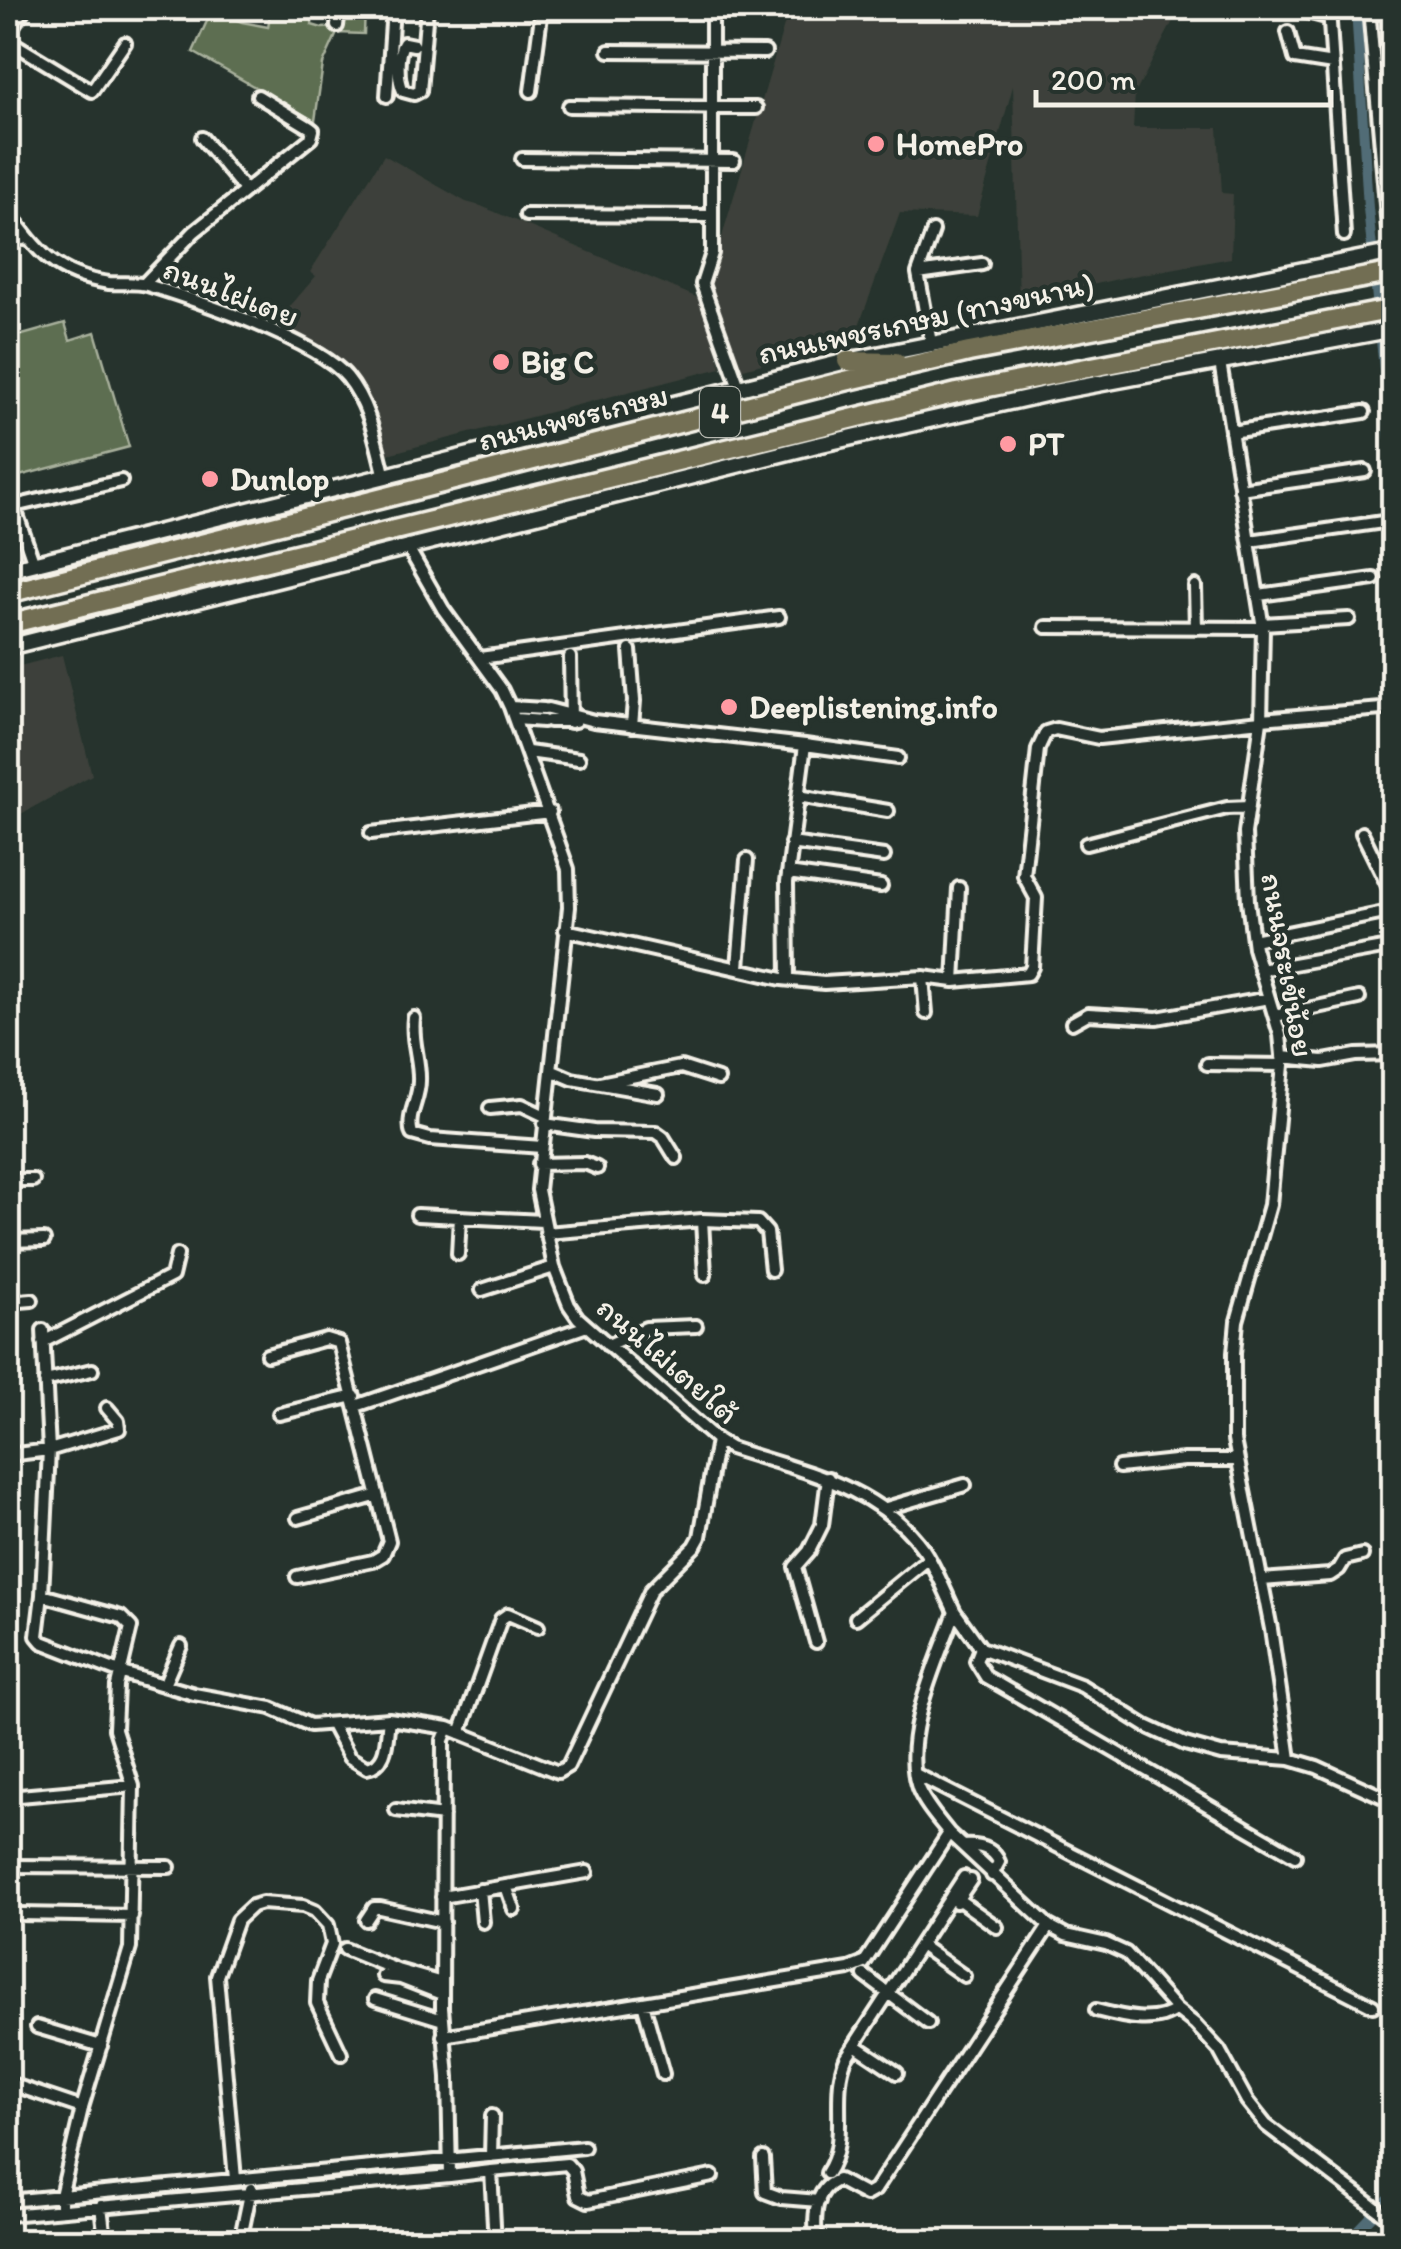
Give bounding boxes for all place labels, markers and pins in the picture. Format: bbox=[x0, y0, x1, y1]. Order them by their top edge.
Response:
place label: HomePro bbox=[896, 125, 1023, 163]
marker: HomePro bbox=[865, 133, 887, 155]
place label: Big C bbox=[521, 343, 594, 381]
marker: Big C bbox=[490, 351, 512, 373]
place label: PT bbox=[1028, 425, 1065, 463]
marker: PT bbox=[997, 433, 1019, 455]
place label: Dunlop bbox=[230, 460, 329, 498]
marker: Dunlop bbox=[199, 468, 221, 490]
place label: Deeplistening.info bbox=[749, 688, 998, 726]
marker: Deeplistening.info bbox=[718, 696, 740, 718]

